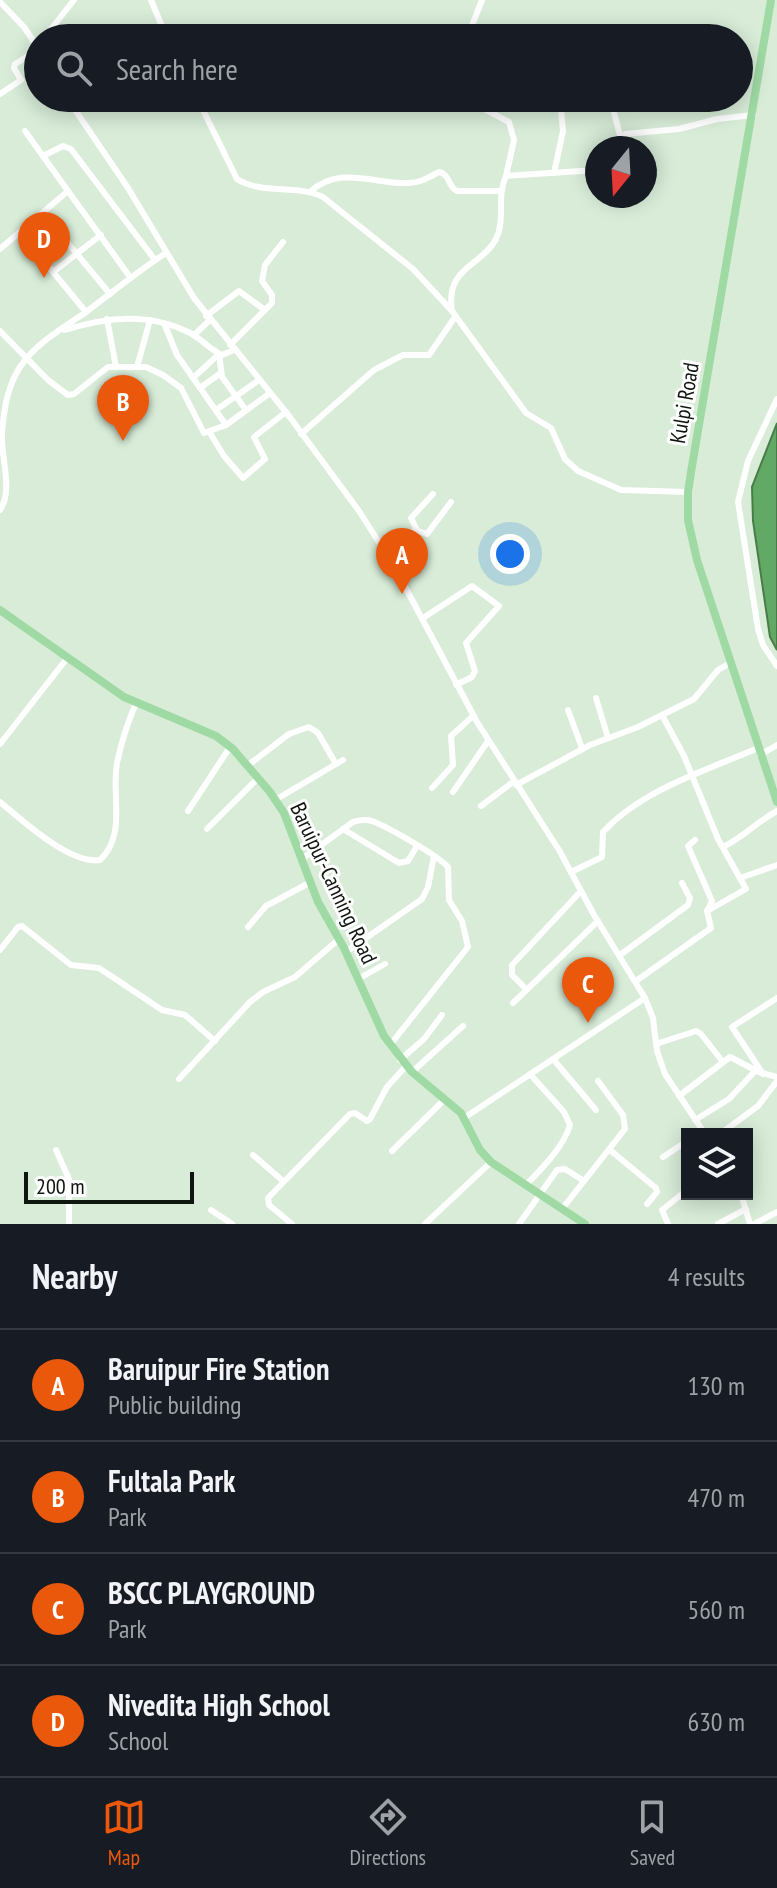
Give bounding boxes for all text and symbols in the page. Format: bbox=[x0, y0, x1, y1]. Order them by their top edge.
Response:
search box bbox=[24, 24, 753, 112]
icon: search bbox=[52, 46, 96, 90]
text: Search here bbox=[116, 49, 238, 88]
north arrow bbox=[585, 136, 657, 208]
pin: D bbox=[18, 212, 70, 278]
street label: Kulpi Road bbox=[663, 360, 705, 446]
pin: B bbox=[97, 375, 149, 441]
pin: A bbox=[376, 528, 428, 594]
your location bbox=[490, 534, 530, 574]
street label: Baruipur-Canning Road bbox=[284, 798, 384, 968]
pin: C bbox=[562, 957, 614, 1023]
map controls bbox=[681, 1128, 753, 1200]
button: layers bbox=[681, 1128, 753, 1200]
scale bar bbox=[24, 1168, 194, 1204]
text: 200 m bbox=[36, 1172, 85, 1200]
text: Nearby bbox=[32, 1254, 117, 1298]
text: 4 results bbox=[668, 1260, 745, 1293]
text: Baruipur Fire Station bbox=[108, 1349, 329, 1388]
text: A bbox=[51, 1369, 65, 1402]
text: 130 m bbox=[687, 1369, 745, 1402]
text: Public building bbox=[108, 1388, 241, 1421]
text: Fultala Park bbox=[108, 1461, 235, 1500]
text: B bbox=[52, 1481, 64, 1514]
text: 470 m bbox=[687, 1481, 745, 1514]
text: Park bbox=[108, 1500, 147, 1533]
text: BSCC PLAYGROUND bbox=[108, 1573, 315, 1612]
text: C bbox=[52, 1593, 64, 1626]
text: 560 m bbox=[687, 1593, 745, 1626]
text: Park bbox=[108, 1612, 147, 1645]
text: Nivedita High School bbox=[108, 1685, 330, 1724]
text: D bbox=[51, 1705, 65, 1738]
text: 630 m bbox=[687, 1705, 745, 1738]
text: School bbox=[108, 1724, 168, 1757]
tab: Map bbox=[102, 1795, 146, 1871]
tab: Directions bbox=[350, 1795, 426, 1871]
tab: Saved bbox=[630, 1795, 675, 1871]

